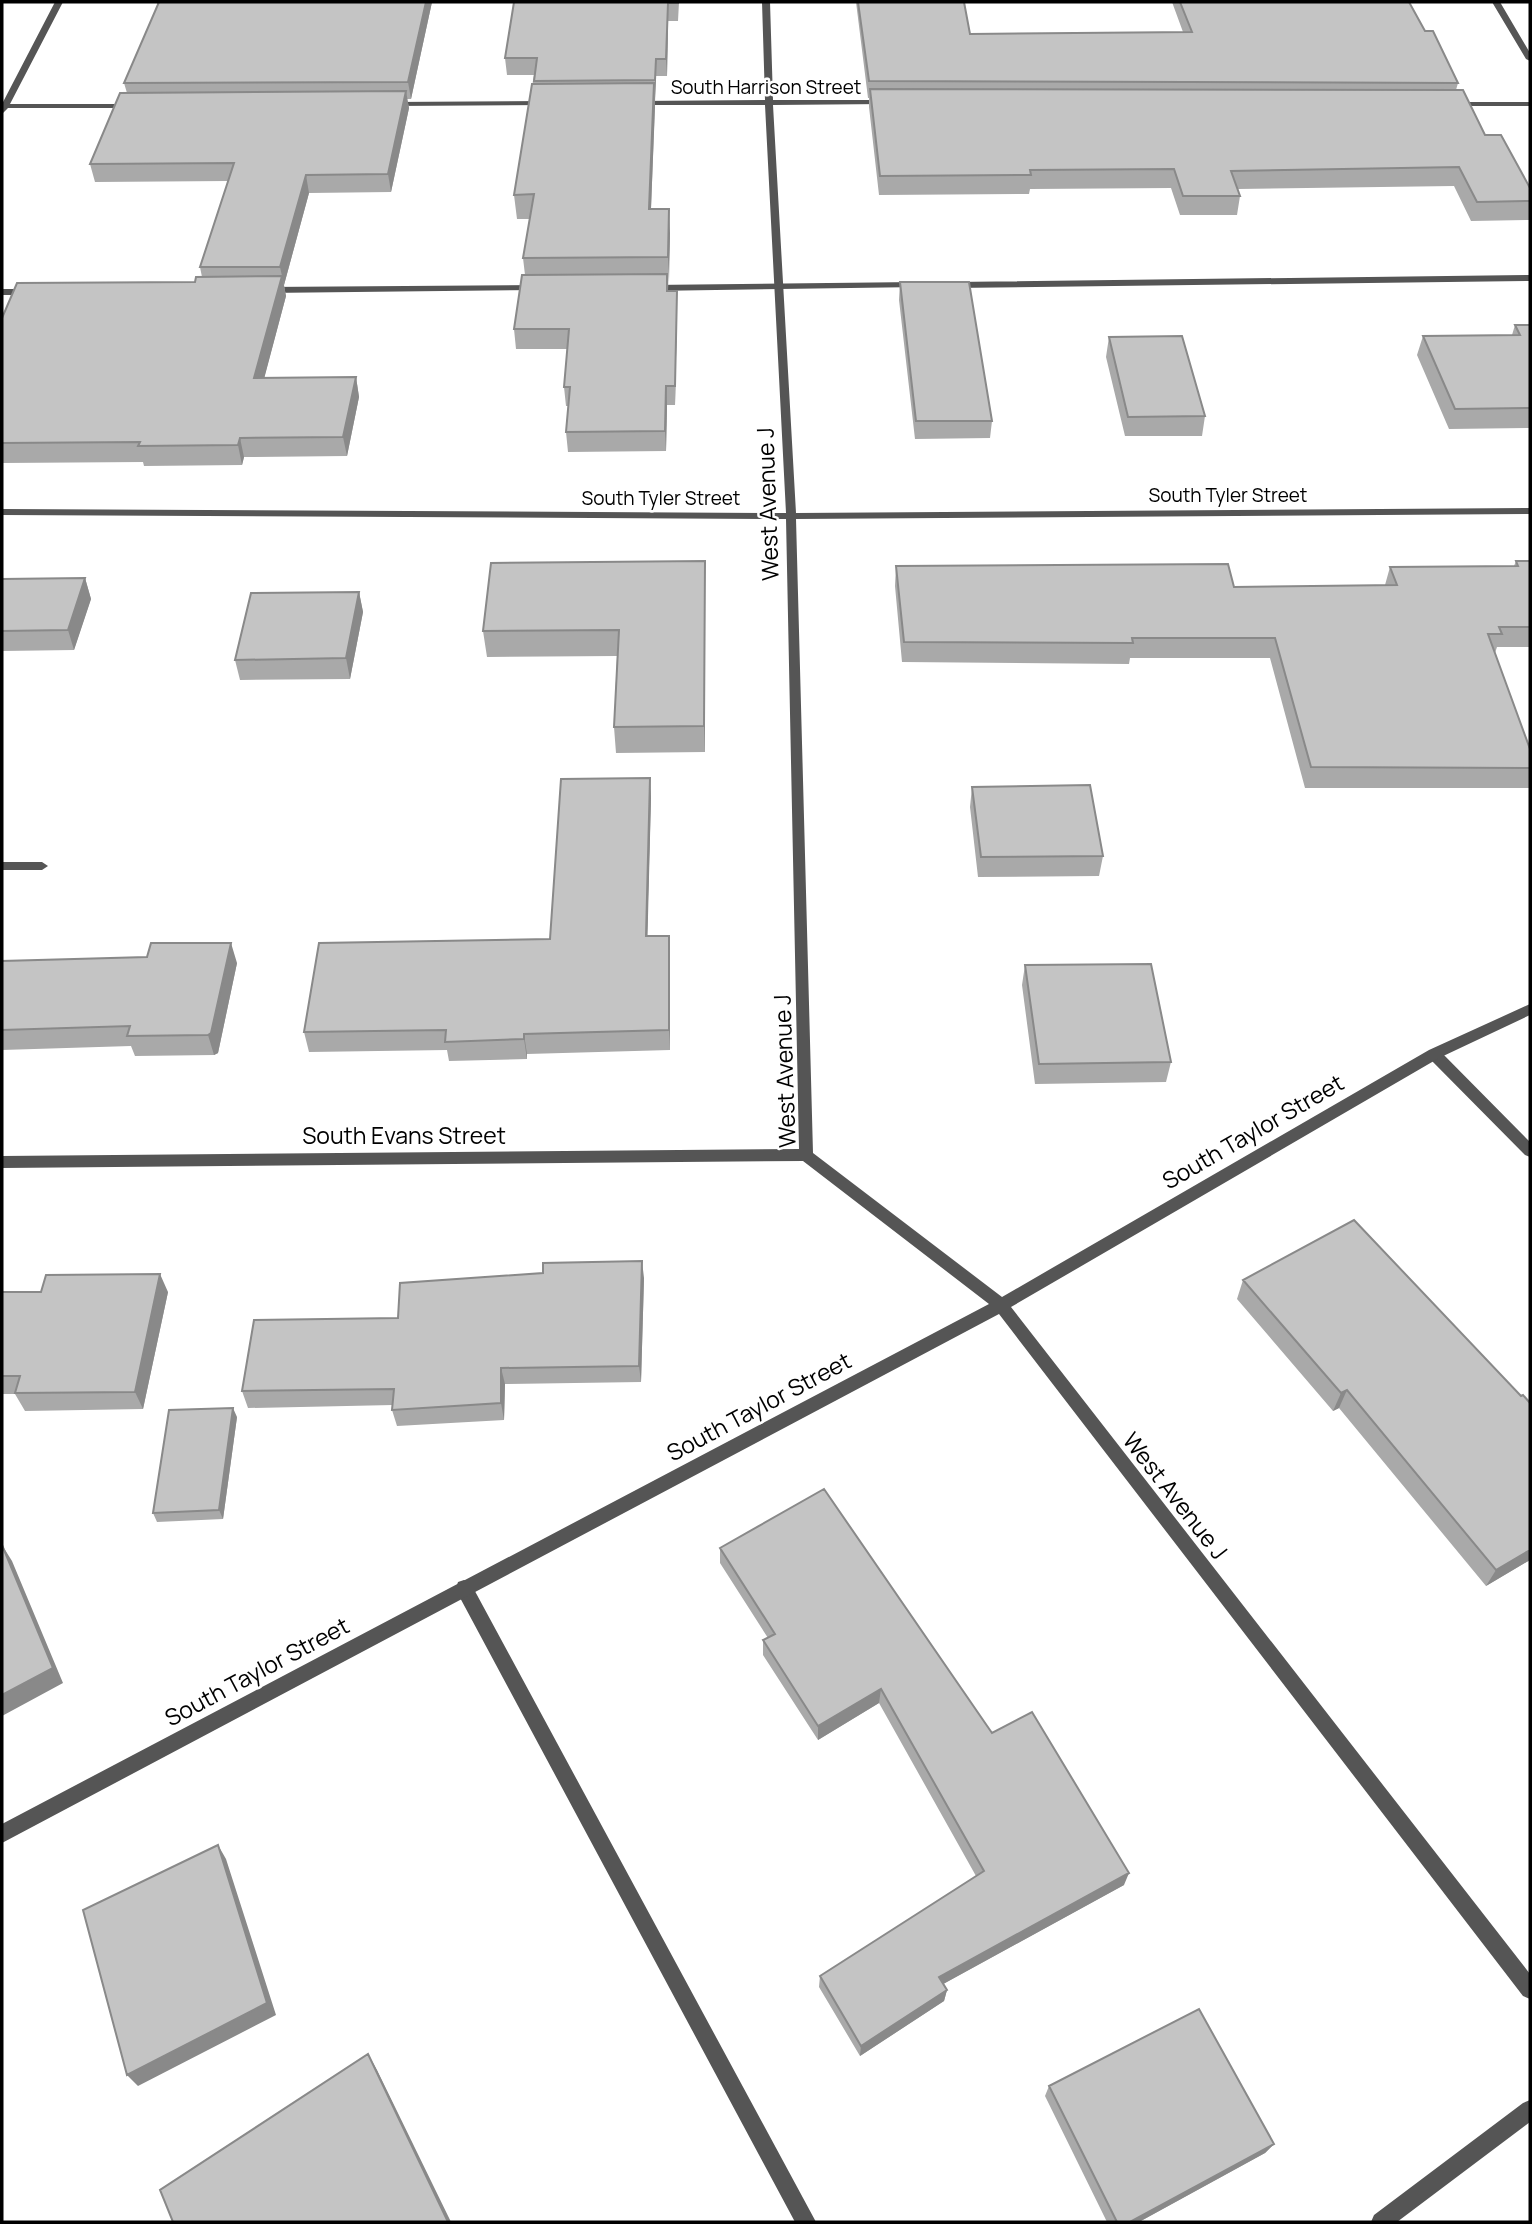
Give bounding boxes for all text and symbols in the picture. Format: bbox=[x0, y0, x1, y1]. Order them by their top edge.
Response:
street label: South Harrison Street bbox=[671, 74, 861, 100]
street label: West Avenue J bbox=[748, 427, 786, 581]
street label: South Tyler Street bbox=[1149, 482, 1307, 508]
street label: South Tyler Street bbox=[582, 485, 740, 511]
street label: West Avenue J bbox=[765, 994, 803, 1148]
street label: South Taylor Street bbox=[1156, 1066, 1349, 1196]
street label: South Evans Street bbox=[302, 1119, 506, 1151]
street label: South Taylor Street bbox=[661, 1344, 856, 1468]
street label: West Avenue J bbox=[1116, 1425, 1236, 1566]
street label: South Taylor Street bbox=[159, 1609, 354, 1733]

